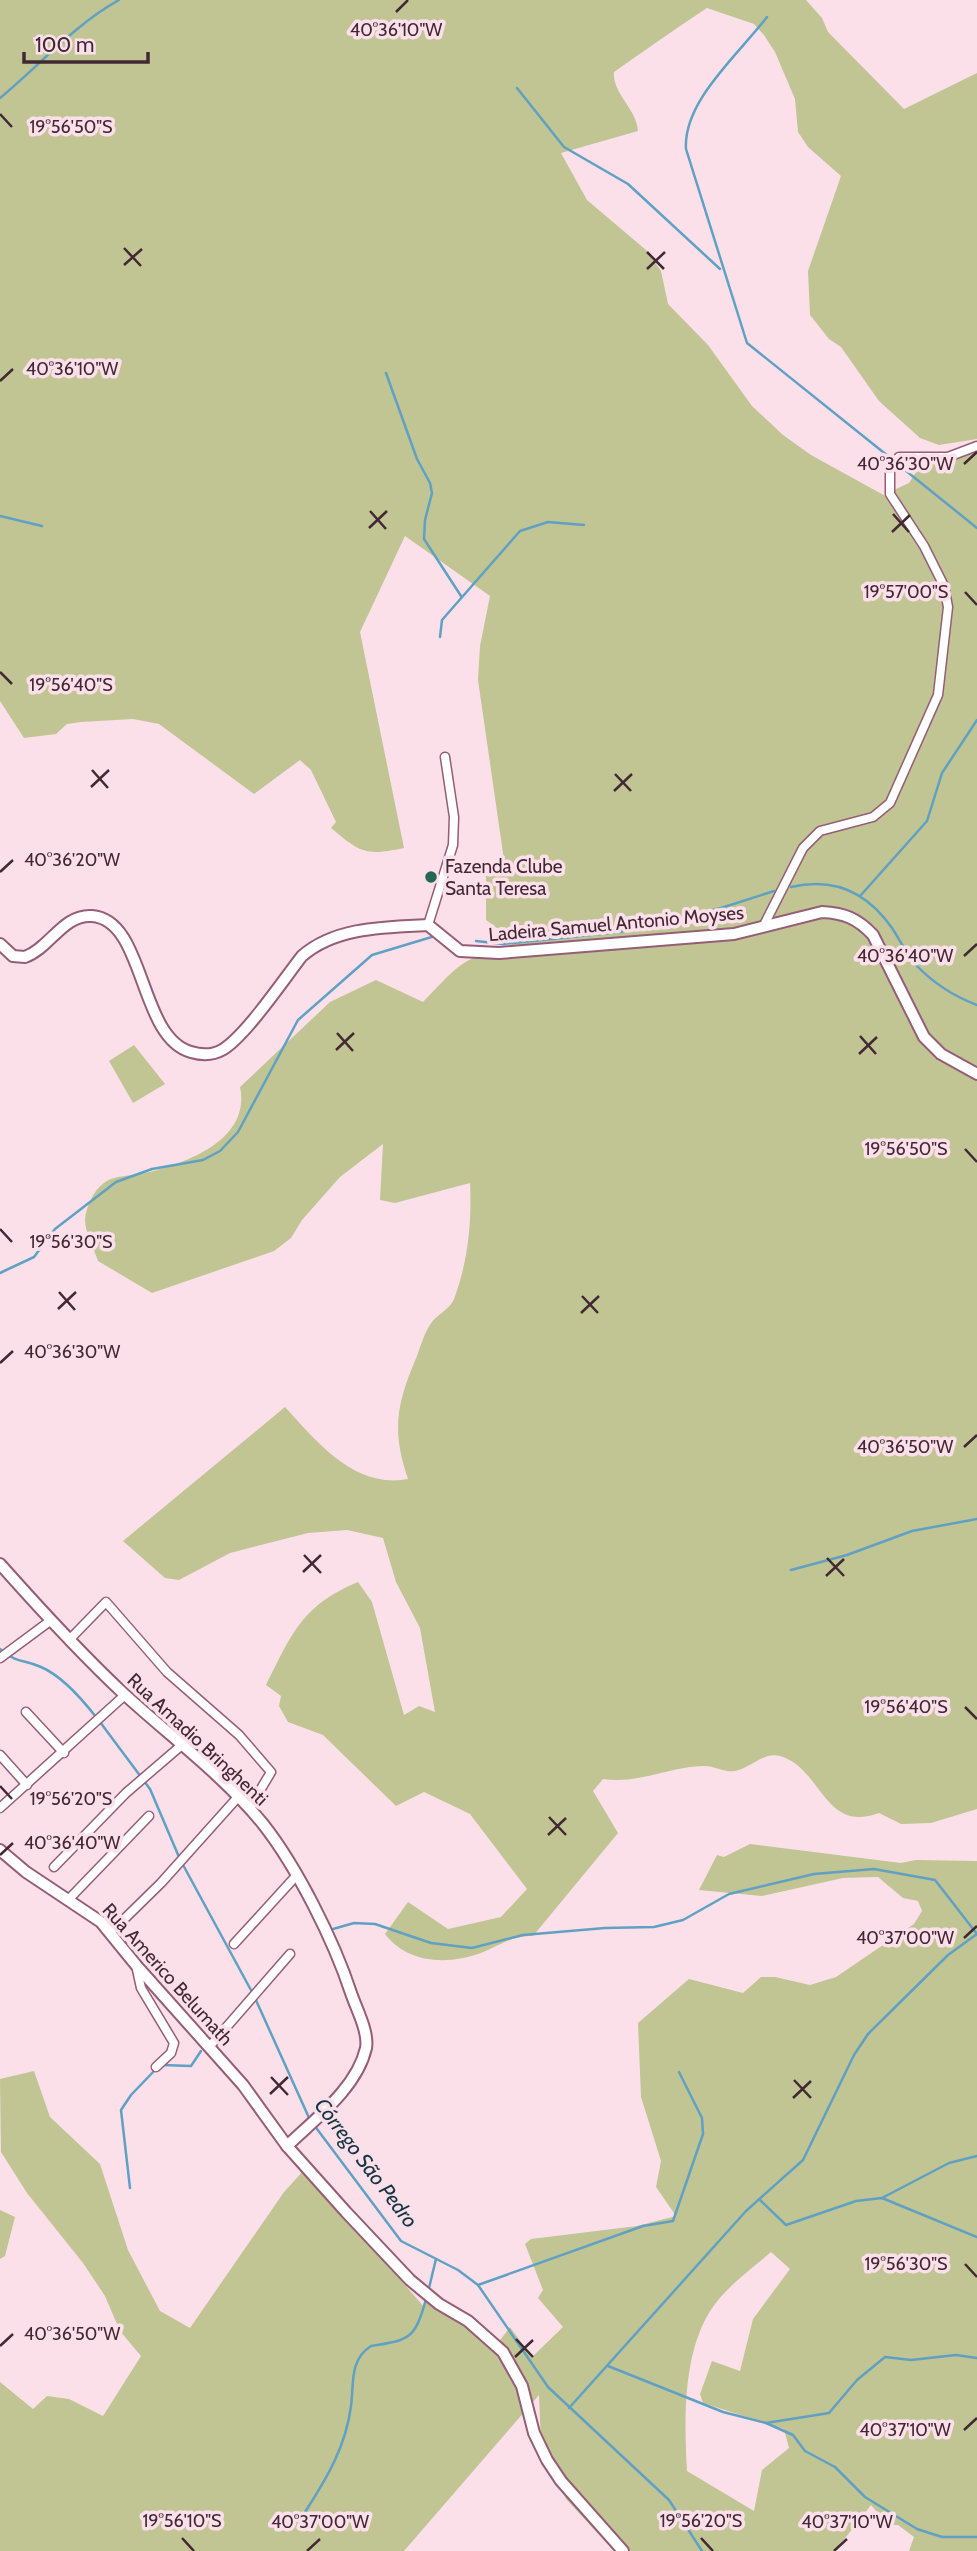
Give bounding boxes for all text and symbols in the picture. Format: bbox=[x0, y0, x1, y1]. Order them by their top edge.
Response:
text: 40°36'10"W bbox=[350, 19, 442, 41]
scale bar bbox=[24, 21, 149, 65]
text: 100 m bbox=[35, 32, 94, 57]
text: 19°56'50"S bbox=[30, 116, 113, 138]
text: 40°36'10"W bbox=[26, 358, 118, 380]
text: 40°36'30"W bbox=[857, 453, 953, 475]
text: 19°57'00"S bbox=[864, 581, 948, 603]
text: 19°56'40"S bbox=[29, 674, 113, 696]
text: 40°36'20"W bbox=[24, 849, 120, 871]
place label: Fazenda Clube Santa Teresa bbox=[445, 855, 563, 900]
marker: Fazenda Clube Santa Teresa bbox=[423, 869, 439, 885]
street label: Ladeira Samuel Antonio Moyses bbox=[487, 901, 745, 946]
text: 40°36'40"W bbox=[857, 945, 953, 967]
text: 19°56'50"S bbox=[865, 1138, 948, 1160]
text: 19°56'30"S bbox=[30, 1231, 113, 1253]
text: 40°36'30"W bbox=[24, 1341, 120, 1363]
text: 40°36'50"W bbox=[857, 1436, 953, 1458]
street label: Rua Amadio Bringhenti bbox=[123, 1668, 273, 1810]
text: 19°56'40"S bbox=[864, 1696, 948, 1718]
text: 19°56'20"S bbox=[30, 1788, 112, 1810]
text: 40°36'40"W bbox=[24, 1832, 120, 1854]
street label: Rua Americo Belumath bbox=[98, 1898, 238, 2050]
text: 40°37'00"W bbox=[856, 1927, 954, 1949]
water label: Córrego São Pedro bbox=[310, 2093, 423, 2232]
text: 19°56'30"S bbox=[865, 2253, 948, 2275]
text: 40°36'50"W bbox=[24, 2323, 120, 2345]
text: 40°37'10"W bbox=[859, 2419, 951, 2441]
text: 19°56'10"S bbox=[142, 2510, 222, 2532]
text: 19°56'20"S bbox=[660, 2510, 742, 2532]
text: 40°37'00"W bbox=[271, 2511, 369, 2533]
text: 40°37'10"W bbox=[801, 2511, 893, 2533]

